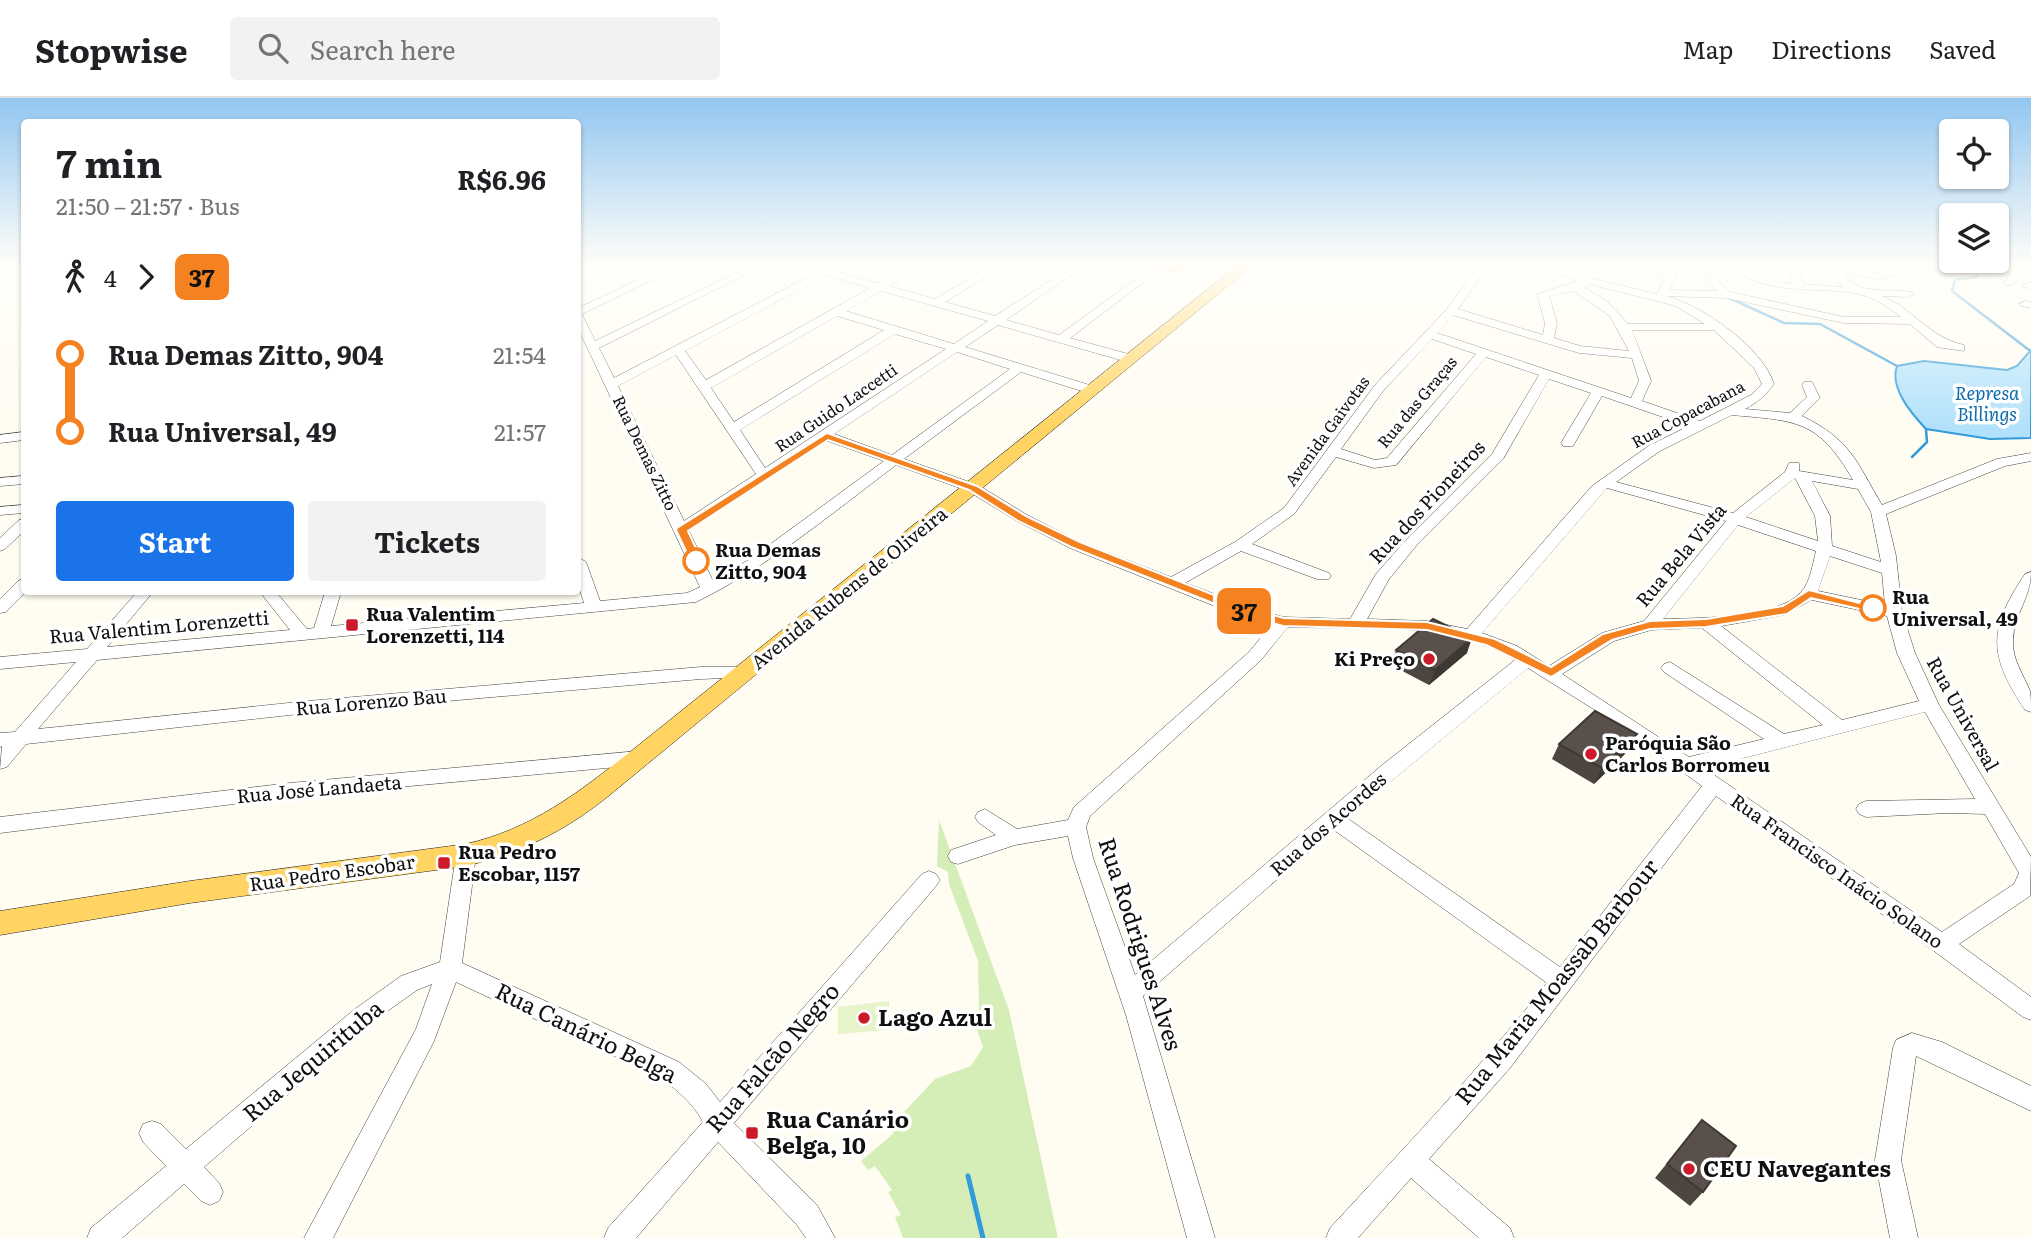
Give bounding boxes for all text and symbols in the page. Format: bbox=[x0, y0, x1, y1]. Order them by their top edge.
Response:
search box bbox=[230, 17, 720, 80]
text: Stopwise bbox=[35, 24, 188, 73]
icon: search bbox=[254, 29, 292, 67]
text: Search here bbox=[310, 29, 456, 68]
text: Map bbox=[1682, 31, 1733, 66]
text: Directions bbox=[1771, 31, 1891, 66]
text: Saved bbox=[1929, 31, 1996, 66]
map controls bbox=[1939, 119, 2009, 273]
button: locate bbox=[1939, 119, 2009, 189]
text: 7 min bbox=[56, 133, 162, 190]
text: R$6.96 bbox=[457, 159, 546, 198]
text: 21:50 – 21:57 · Bus bbox=[56, 188, 239, 222]
button: layers bbox=[1939, 203, 2009, 273]
icon: walk bbox=[56, 258, 94, 296]
icon: forward bbox=[127, 258, 165, 296]
text: 37 bbox=[189, 259, 215, 294]
text: 4 bbox=[104, 260, 117, 294]
text: Rua Demas Zitto, 904 bbox=[108, 334, 384, 373]
text: 21:54 bbox=[493, 337, 546, 371]
street label: Rua das Graças bbox=[1371, 350, 1462, 452]
street label: Rua Guido Laccetti bbox=[769, 357, 902, 457]
street label: Avenida Gaivotas bbox=[1278, 370, 1374, 490]
street label: Rua Copacabana bbox=[1627, 373, 1749, 453]
water label: Represa Billings bbox=[1955, 379, 2020, 427]
street label: Rua Demas Zitto bbox=[608, 391, 684, 514]
text: Rua Universal, 49 bbox=[108, 411, 337, 450]
text: 21:57 bbox=[494, 414, 546, 448]
street label: Rua dos Pioneiros bbox=[1362, 433, 1491, 569]
street label: Rua Bela Vista bbox=[1628, 496, 1732, 612]
street label: Avenida Rubens de Oliveira bbox=[744, 499, 953, 675]
button: Start bbox=[56, 501, 294, 581]
button: Tickets bbox=[308, 501, 546, 581]
place label: Rua Demas Zitto, 904 bbox=[715, 535, 821, 585]
marker: Rua Demas Zitto, 904 bbox=[683, 548, 709, 574]
place label: Rua Universal, 49 bbox=[1892, 582, 2018, 632]
line badge: 37 bbox=[1212, 588, 1276, 634]
text: 37 bbox=[1231, 593, 1257, 628]
marker: Rua Universal, 49 bbox=[1860, 595, 1886, 621]
place label: Rua Valentim Lorenzetti, 114 bbox=[366, 599, 505, 649]
street label: Rua Valentim Lorenzetti bbox=[48, 602, 270, 650]
marker: Rua Valentim Lorenzetti, 114 bbox=[344, 617, 360, 633]
place label: Ki Preço bbox=[1334, 644, 1415, 672]
marker: Ki Preço bbox=[1421, 651, 1437, 667]
street label: Rua Universal bbox=[1921, 651, 2007, 776]
street label: Rua Lorenzo Bau bbox=[294, 680, 448, 722]
place label: Paróquia São Carlos Borromeu bbox=[1605, 728, 1770, 778]
marker: Paróquia São Carlos Borromeu bbox=[1583, 746, 1599, 762]
street label: Rua dos Acordes bbox=[1263, 764, 1392, 882]
street label: Rua José Landaeta bbox=[235, 767, 403, 809]
street label: Rua Francisco Inácio Solano bbox=[1726, 786, 1950, 954]
street label: Rua Rodrigues Alves bbox=[1091, 833, 1192, 1054]
place label: Rua Pedro Escobar, 1157 bbox=[458, 837, 581, 887]
street label: Rua Pedro Escobar bbox=[247, 847, 416, 897]
street label: Rua Maria Moassab Barbour bbox=[1446, 851, 1665, 1111]
marker: Rua Pedro Escobar, 1157 bbox=[436, 855, 452, 871]
street label: Rua Canário Belga bbox=[490, 972, 684, 1090]
street label: Rua Falcão Negro bbox=[697, 974, 846, 1139]
street label: Rua Jequirituba bbox=[234, 990, 390, 1129]
place label: Lago Azul bbox=[878, 999, 992, 1033]
marker: Lago Azul bbox=[856, 1010, 872, 1026]
place label: Rua Canário Belga, 10 bbox=[766, 1101, 909, 1161]
marker: Rua Canário Belga, 10 bbox=[744, 1125, 760, 1141]
place label: CEU Navegantes bbox=[1703, 1150, 1891, 1184]
marker: CEU Navegantes bbox=[1681, 1161, 1697, 1177]

